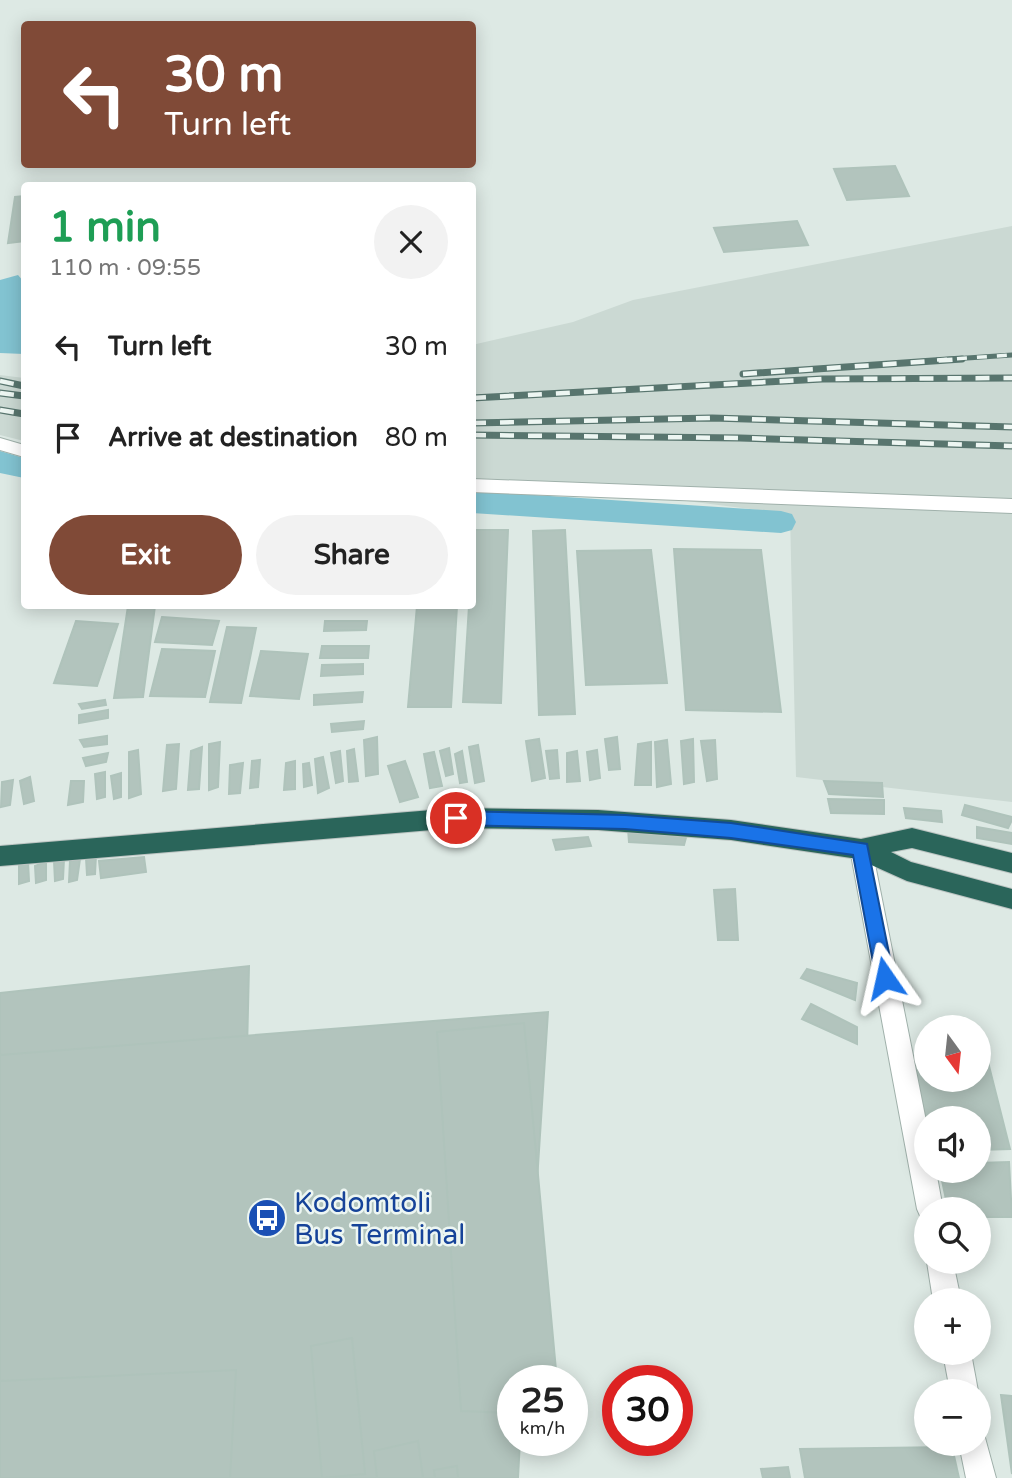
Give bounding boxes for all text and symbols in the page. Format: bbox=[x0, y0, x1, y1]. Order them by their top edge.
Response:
text: 30 m bbox=[164, 46, 283, 105]
icon: left bbox=[49, 49, 140, 140]
text: Turn left bbox=[164, 106, 291, 144]
text: 1 min bbox=[49, 202, 161, 253]
button: close bbox=[374, 205, 448, 279]
text: 110 m · 09:55 bbox=[49, 254, 201, 282]
icon: left bbox=[49, 328, 87, 366]
text: Turn left bbox=[108, 331, 211, 362]
text: 30 m bbox=[385, 331, 448, 362]
icon: arrive bbox=[49, 419, 87, 457]
text: Arrive at destination bbox=[108, 422, 358, 453]
text: 80 m bbox=[385, 422, 448, 453]
button: Exit bbox=[49, 515, 242, 595]
button: Share bbox=[256, 515, 448, 595]
pin bbox=[426, 788, 486, 848]
icon: arrive bbox=[437, 799, 475, 837]
position arrow bbox=[848, 941, 922, 1015]
north arrow bbox=[914, 1015, 990, 1092]
map controls bbox=[914, 1015, 991, 1456]
button: sound bbox=[914, 1106, 991, 1183]
place label: Kodomtoli Bus Terminal bbox=[294, 1186, 465, 1252]
bus stop icon: Kodomtoli Bus Terminal bbox=[246, 1197, 288, 1239]
button: search bbox=[914, 1197, 991, 1274]
button: + bbox=[914, 1288, 991, 1365]
speed limit sign: 30 bbox=[602, 1365, 693, 1456]
button: − bbox=[914, 1379, 991, 1456]
text: 25 bbox=[521, 1380, 564, 1422]
text: km/h bbox=[520, 1417, 565, 1439]

